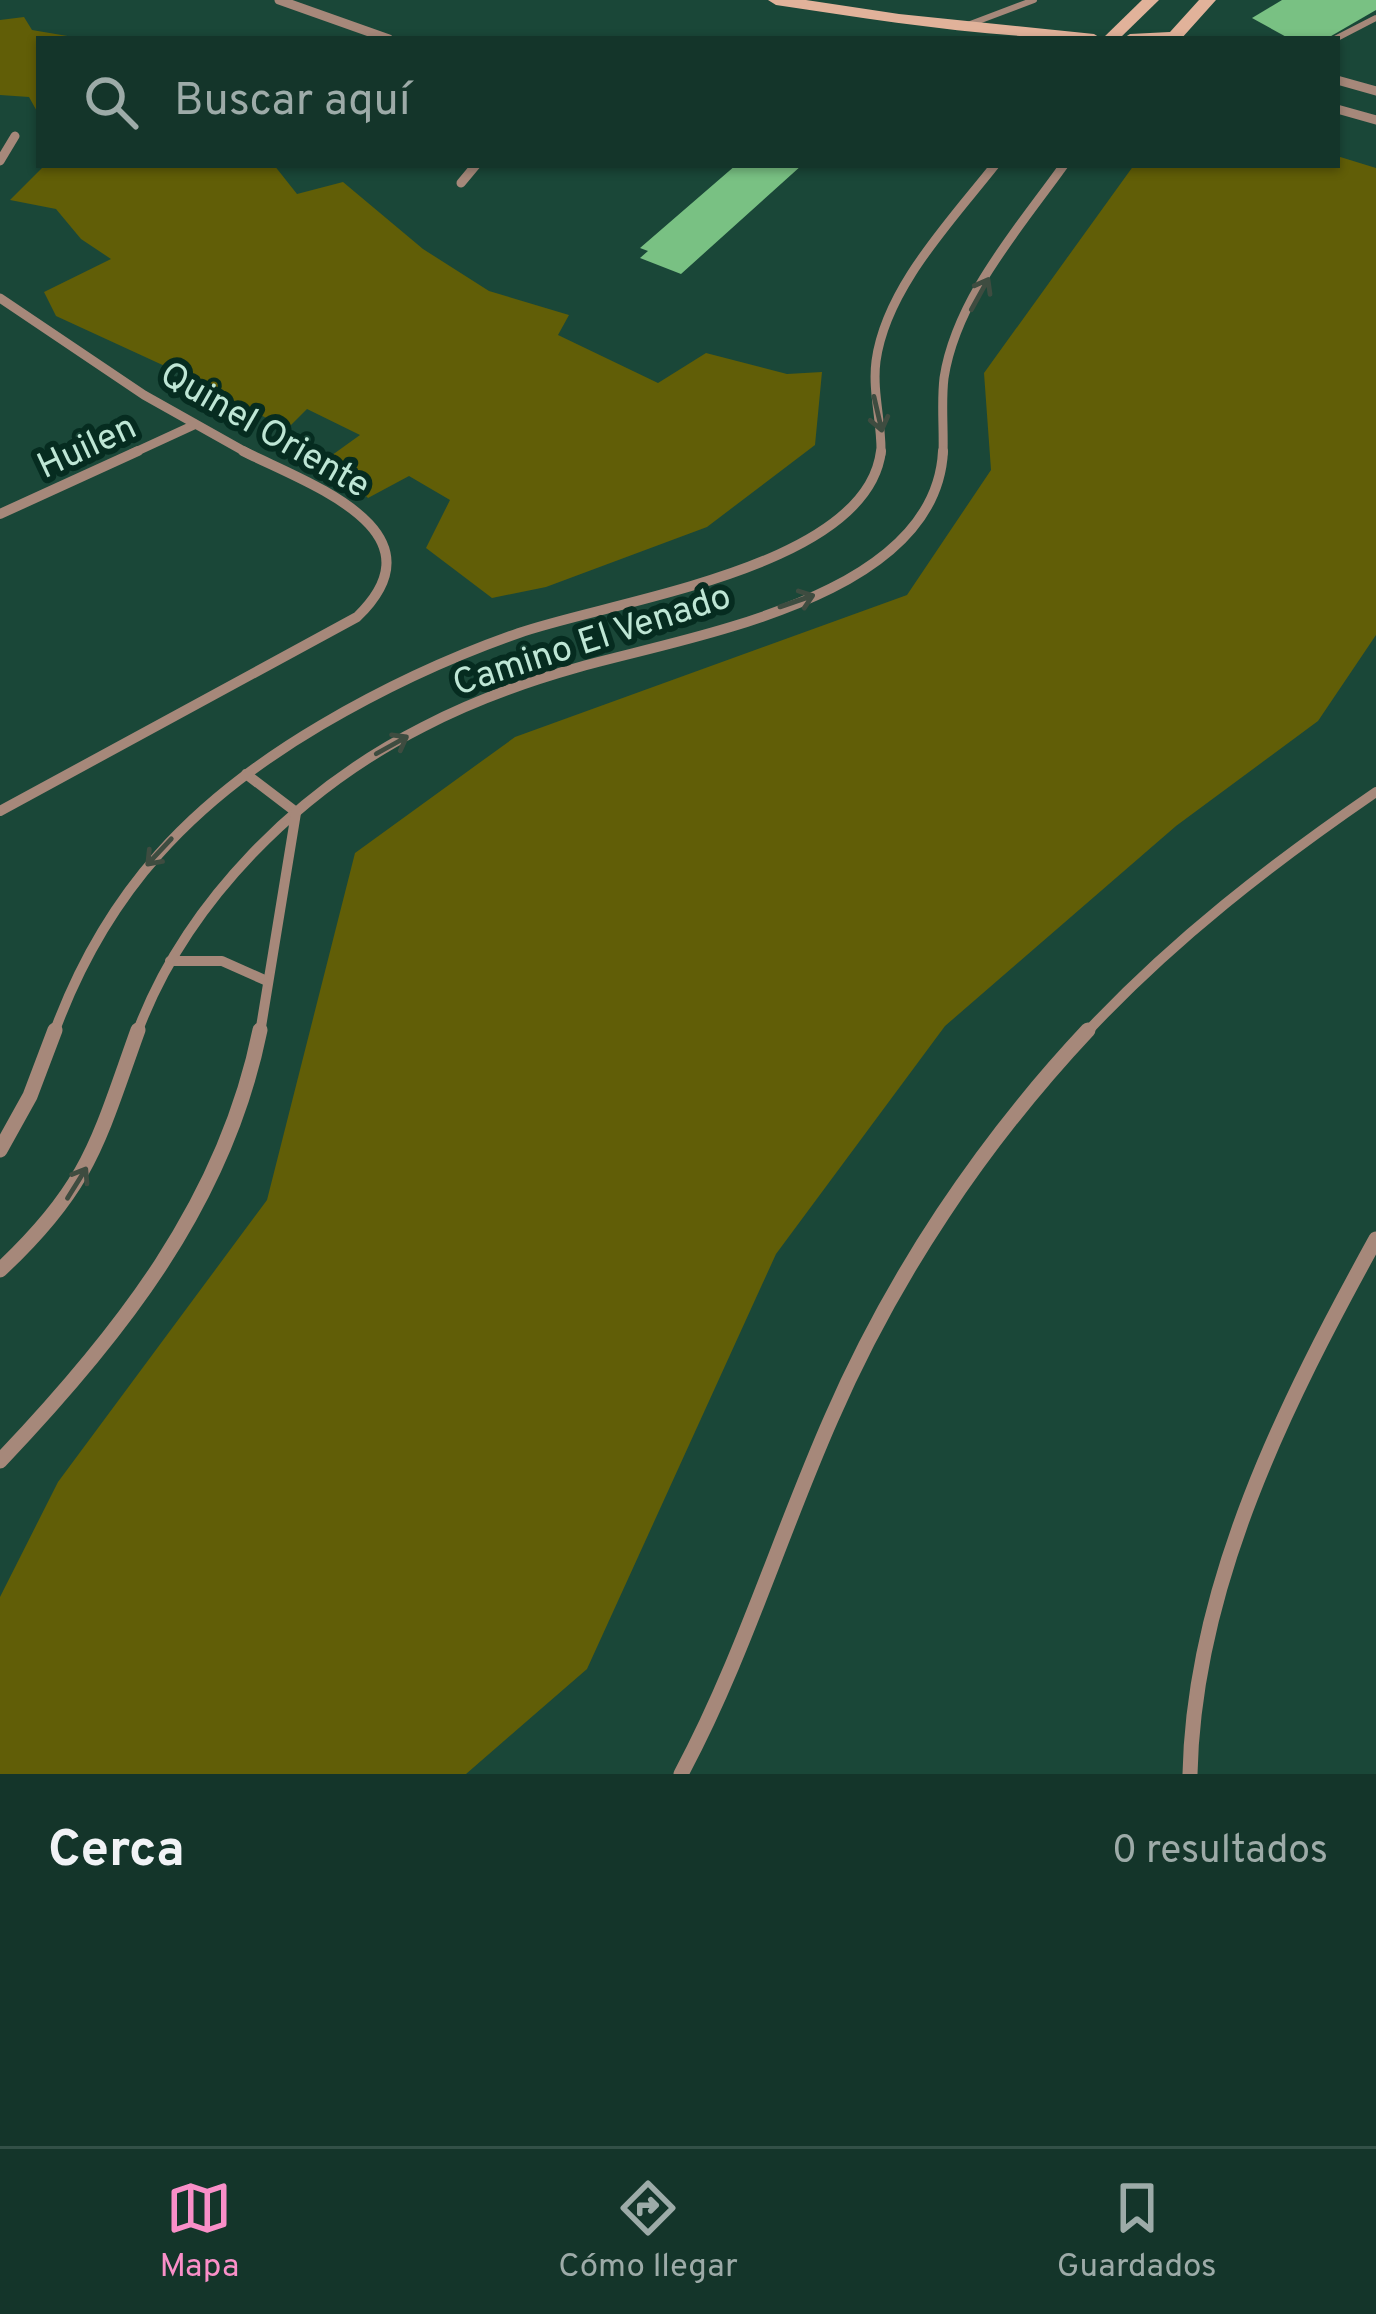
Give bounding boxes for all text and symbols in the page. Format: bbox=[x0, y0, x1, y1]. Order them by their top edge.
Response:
search box bbox=[36, 36, 1340, 168]
icon: search bbox=[78, 69, 144, 135]
text: Buscar aquí bbox=[174, 74, 410, 131]
one-way arrow bbox=[969, 277, 993, 312]
street label: Quinel Oriente bbox=[151, 353, 377, 510]
one-way arrow bbox=[868, 394, 891, 432]
street label: Huilen bbox=[31, 406, 145, 491]
street label: Camino El Venado bbox=[447, 575, 737, 708]
one-way arrow bbox=[778, 588, 816, 610]
one-way arrow bbox=[373, 733, 408, 757]
one-way arrow bbox=[146, 836, 173, 866]
one-way arrow bbox=[65, 1167, 89, 1201]
text: Cerca bbox=[48, 1820, 185, 1885]
text: 0 resultados bbox=[1112, 1828, 1328, 1877]
tab: Mapa bbox=[159, 2175, 239, 2289]
tab: Cómo llegar bbox=[558, 2175, 738, 2289]
tab: Guardados bbox=[1057, 2175, 1217, 2289]

